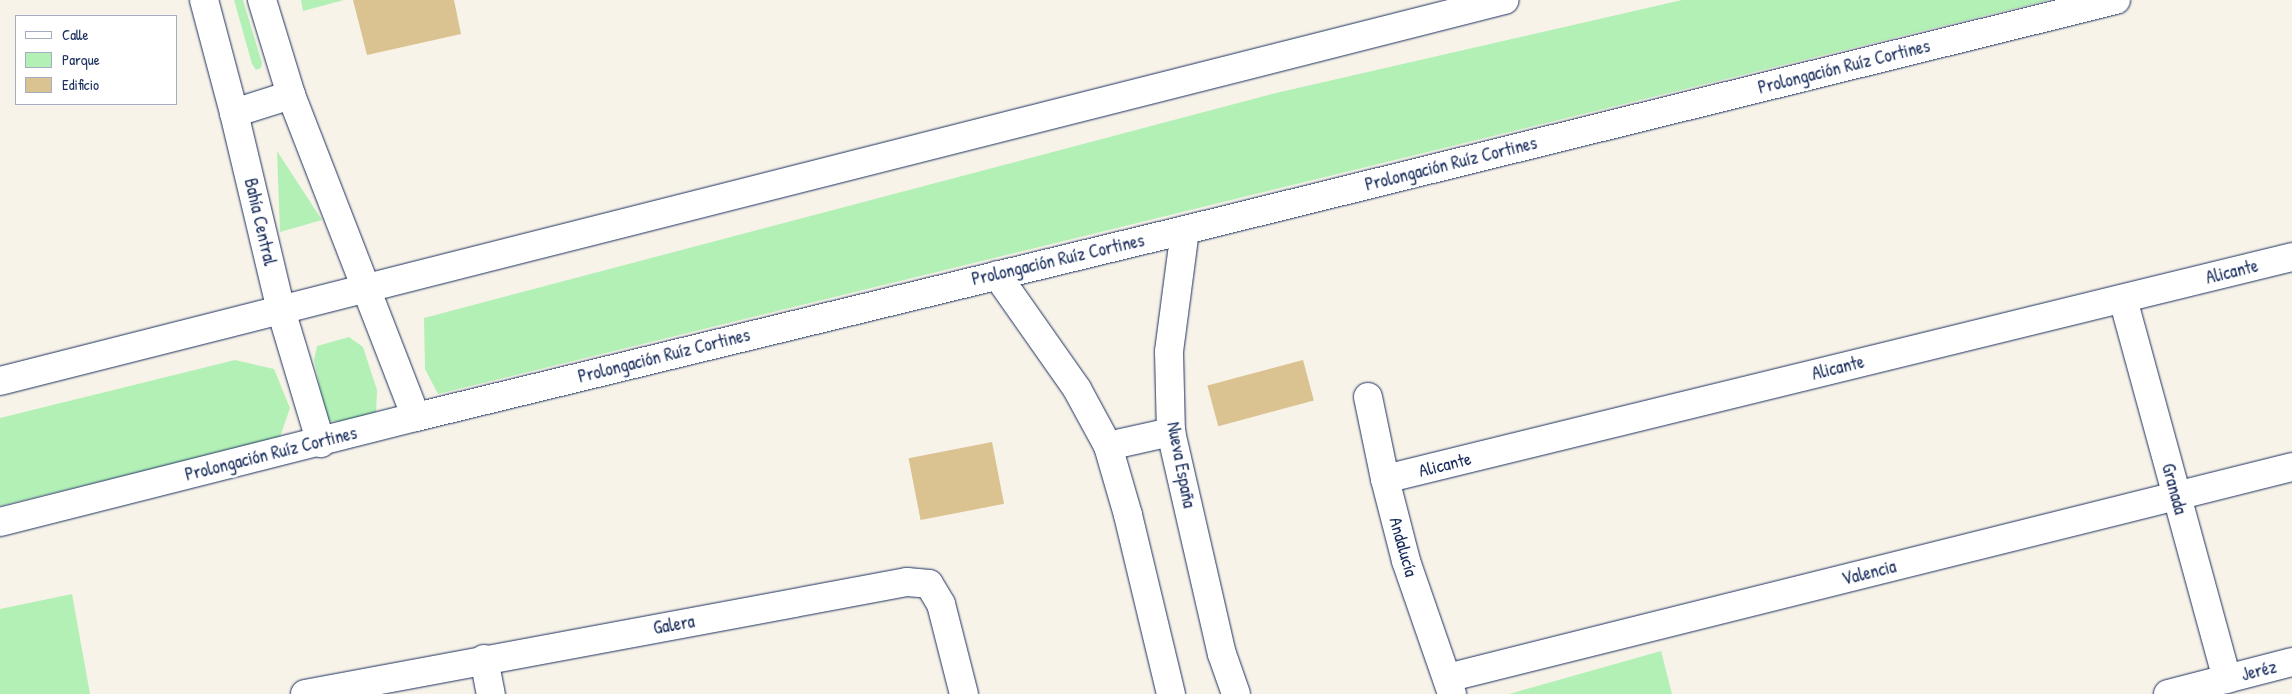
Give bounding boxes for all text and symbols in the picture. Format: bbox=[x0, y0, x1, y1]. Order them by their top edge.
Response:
legend bbox=[15, 15, 178, 105]
text: Calle bbox=[62, 24, 89, 45]
street label: Prolongación Ruíz Cortines bbox=[1756, 35, 1932, 99]
text: Parque bbox=[62, 49, 100, 70]
text: Edificio bbox=[62, 74, 99, 95]
street label: Prolongación Ruíz Cortines bbox=[1363, 132, 1539, 196]
street label: Bahía Central bbox=[239, 176, 281, 268]
street label: Prolongación Ruíz Cortines bbox=[970, 230, 1146, 290]
street label: Alicante bbox=[2204, 255, 2260, 289]
street label: Prolongación Ruíz Cortines bbox=[576, 324, 752, 388]
street label: Alicante bbox=[1810, 351, 1866, 385]
street label: Nueva España bbox=[1162, 420, 1200, 510]
street label: Prolongación Ruíz Cortines bbox=[183, 422, 359, 486]
street label: Alicante bbox=[1417, 448, 1473, 482]
street label: Granada bbox=[2157, 461, 2191, 517]
street label: Andalucía bbox=[1384, 515, 1422, 579]
street label: Valencia bbox=[1840, 556, 1898, 590]
street label: Galera bbox=[652, 611, 696, 639]
street label: Jeréz bbox=[2239, 656, 2279, 686]

